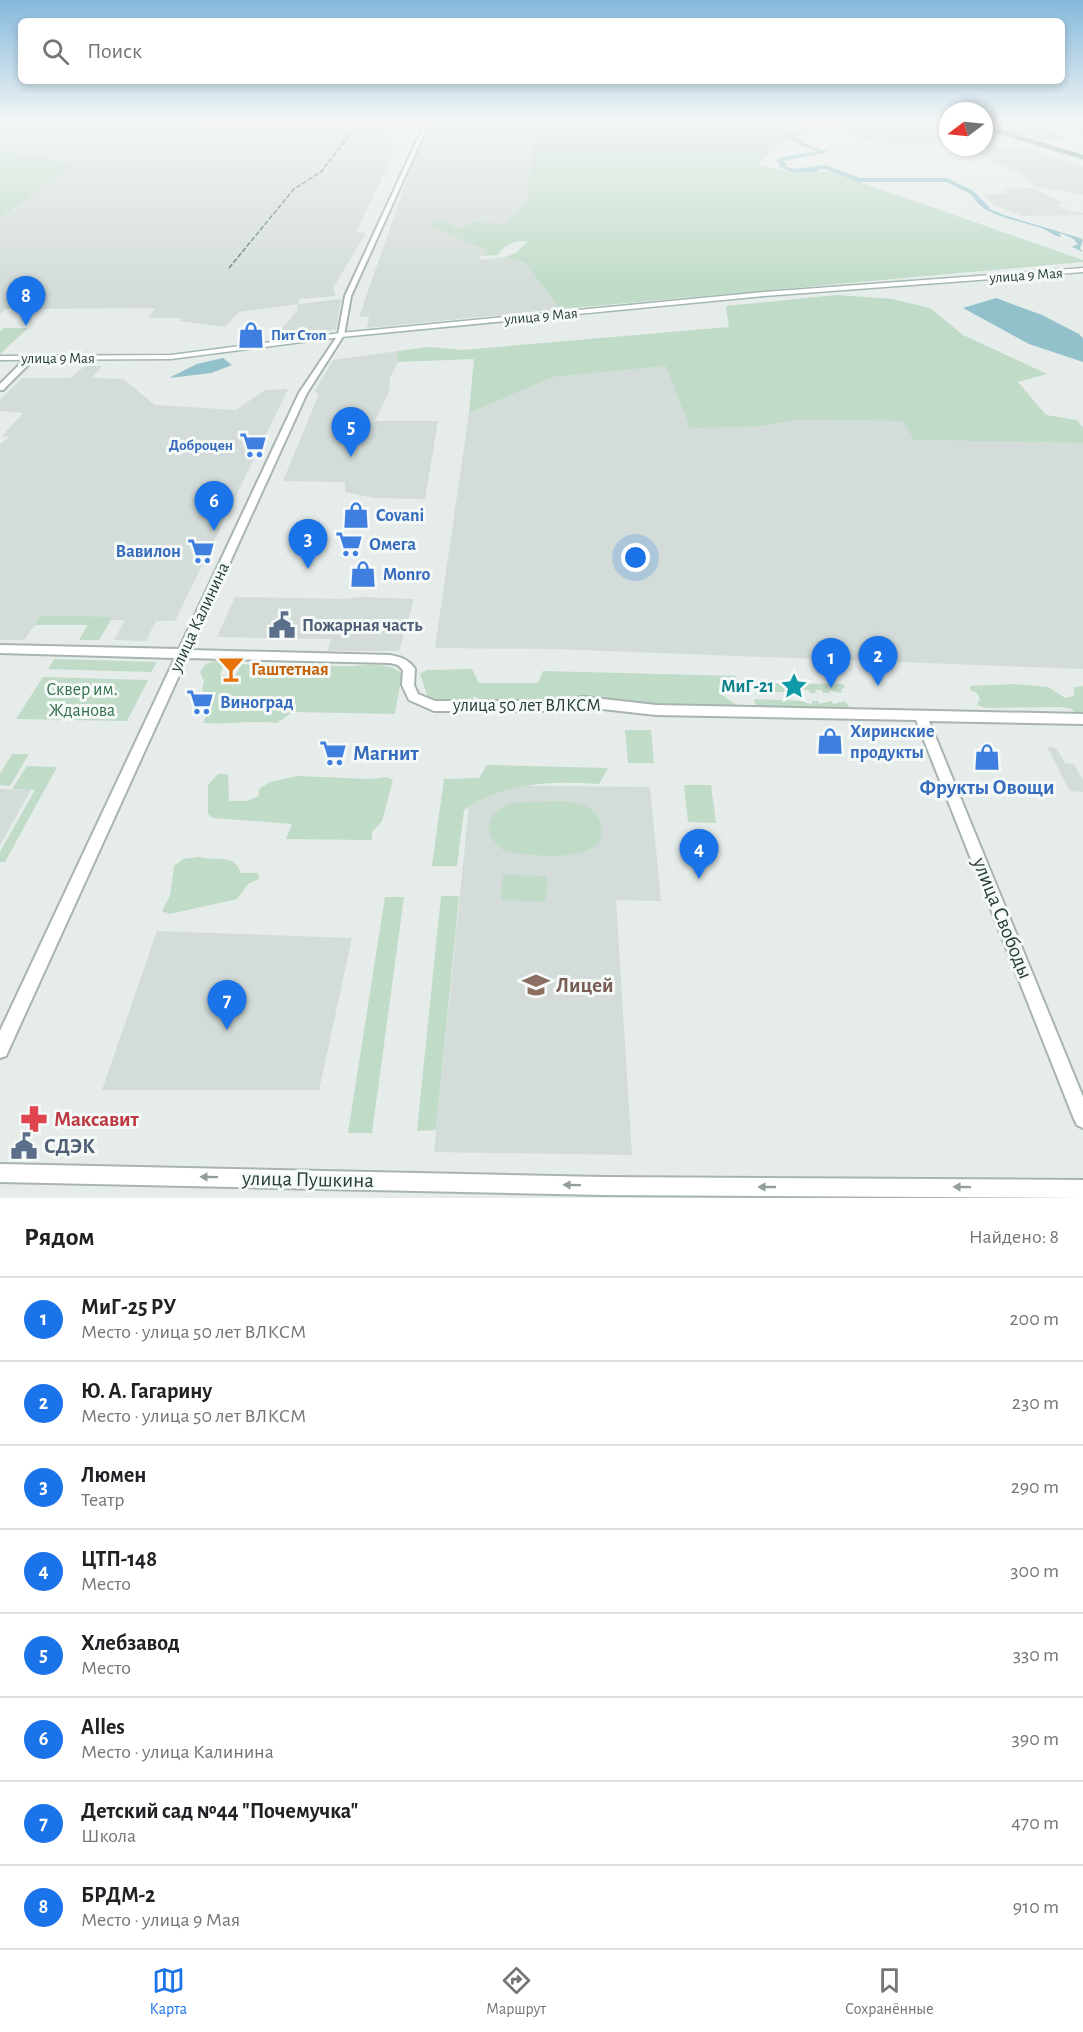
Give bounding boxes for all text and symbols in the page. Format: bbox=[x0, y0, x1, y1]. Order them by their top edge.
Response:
search box bbox=[18, 18, 1065, 84]
icon: search bbox=[39, 35, 72, 68]
text: Поиск bbox=[87, 40, 142, 62]
north arrow bbox=[939, 102, 993, 156]
street label: улица 9 Мая bbox=[988, 265, 1063, 286]
pin: 8 bbox=[6, 276, 46, 326]
street label: улица 9 Мая bbox=[503, 306, 578, 327]
shop icon: Пит Стоп bbox=[236, 320, 266, 350]
place label: Пит Стоп bbox=[271, 328, 327, 343]
street label: улица 9 Мая bbox=[20, 351, 95, 366]
pin: 5 bbox=[332, 408, 370, 457]
supermarket icon: Доброцен bbox=[238, 430, 268, 460]
place label: Доброцен bbox=[169, 438, 233, 453]
pin: 6 bbox=[194, 482, 234, 531]
shop icon: Covani bbox=[341, 500, 371, 530]
place label: Covani bbox=[376, 507, 424, 525]
pin: 3 bbox=[288, 520, 328, 569]
supermarket icon: Омега bbox=[334, 529, 364, 559]
supermarket icon: Вавилон bbox=[186, 536, 216, 566]
place label: Омега bbox=[369, 536, 416, 554]
place label: Вавилон bbox=[116, 543, 181, 561]
your location bbox=[621, 543, 650, 572]
shop icon: Monro bbox=[348, 559, 378, 589]
street label: улица Калинина bbox=[166, 560, 233, 676]
place label: Monro bbox=[383, 566, 431, 584]
public building icon: Пожарная часть bbox=[267, 610, 297, 640]
place label: Пожарная часть bbox=[302, 617, 423, 635]
pin: 2 bbox=[858, 636, 898, 686]
pin: 1 bbox=[812, 638, 850, 688]
bar icon: Гаштетная bbox=[216, 654, 246, 684]
place label: Гаштетная bbox=[251, 661, 329, 679]
place icon: МиГ-21 bbox=[779, 671, 809, 701]
place label: МиГ-21 bbox=[721, 678, 774, 696]
park label: Сквер им. Жданова bbox=[46, 681, 118, 720]
supermarket icon: Виноград bbox=[185, 687, 215, 717]
place label: Виноград bbox=[220, 694, 294, 712]
street label: улица 50 лет ВЛКСМ bbox=[452, 697, 601, 715]
place label: Хиринские продукты bbox=[850, 723, 934, 762]
shop icon: Хиринские продукты bbox=[815, 726, 845, 756]
supermarket icon: Магнит bbox=[318, 738, 348, 768]
shop icon: Фрукты Овощи bbox=[972, 742, 1002, 772]
place label: Магнит bbox=[353, 743, 419, 764]
place label: Фрукты Овощи bbox=[920, 777, 1054, 798]
pin: 4 bbox=[680, 830, 718, 879]
street label: улица Свободы bbox=[968, 854, 1036, 982]
school or university icon: Лицей bbox=[521, 970, 551, 1000]
place label: Лицей bbox=[556, 975, 614, 996]
pin: 7 bbox=[208, 980, 246, 1030]
pharmacy icon: Максавит bbox=[19, 1104, 49, 1134]
place label: Максавит bbox=[54, 1109, 139, 1130]
public building icon: СДЭК bbox=[9, 1131, 39, 1161]
place label: СДЭК bbox=[44, 1136, 95, 1157]
street label: улица Пушкина bbox=[241, 1168, 374, 1191]
one-way arrow bbox=[199, 1172, 218, 1181]
one-way arrow bbox=[562, 1180, 581, 1190]
one-way arrow bbox=[757, 1182, 776, 1192]
one-way arrow bbox=[952, 1182, 971, 1192]
text: Рядом bbox=[24, 1224, 95, 1250]
text: Найдено: 8 bbox=[969, 1227, 1059, 1247]
text: МиГ-25 РУ bbox=[81, 1296, 176, 1318]
text: 1 bbox=[40, 1309, 47, 1329]
text: 200 m bbox=[1009, 1309, 1059, 1329]
text: Место · улица 50 лет ВЛКСМ bbox=[81, 1322, 306, 1342]
text: Ю. А. Гагарину bbox=[81, 1380, 212, 1402]
text: 2 bbox=[39, 1393, 48, 1413]
text: 230 m bbox=[1012, 1393, 1059, 1413]
text: Место · улица 50 лет ВЛКСМ bbox=[81, 1406, 306, 1426]
text: Люмен bbox=[81, 1464, 146, 1486]
text: 3 bbox=[39, 1477, 48, 1497]
text: 290 m bbox=[1011, 1477, 1059, 1497]
text: Театр bbox=[81, 1490, 125, 1510]
text: ЦТП-148 bbox=[81, 1548, 157, 1570]
text: 4 bbox=[38, 1561, 49, 1581]
text: 300 m bbox=[1010, 1561, 1059, 1581]
text: Место bbox=[81, 1574, 131, 1594]
text: Хлебзавод bbox=[81, 1632, 180, 1654]
text: 5 bbox=[39, 1645, 48, 1665]
text: 330 m bbox=[1013, 1645, 1059, 1665]
text: Место bbox=[81, 1658, 131, 1678]
text: Alles bbox=[81, 1716, 125, 1738]
text: 6 bbox=[39, 1729, 48, 1749]
text: 390 m bbox=[1012, 1729, 1059, 1749]
text: Место · улица Калинина bbox=[81, 1742, 274, 1762]
text: Детский сад №44 "Почемучка" bbox=[81, 1800, 358, 1822]
text: 7 bbox=[39, 1813, 48, 1833]
text: 470 m bbox=[1011, 1813, 1059, 1833]
text: Школа bbox=[81, 1826, 136, 1846]
text: БРДМ-2 bbox=[81, 1884, 155, 1906]
text: 8 bbox=[39, 1897, 48, 1917]
text: 910 m bbox=[1013, 1897, 1059, 1917]
text: Место · улица 9 Мая bbox=[81, 1910, 240, 1930]
tab: Карта bbox=[149, 1964, 187, 2019]
tab: Маршрут bbox=[486, 1964, 546, 2019]
tab: Сохранённые bbox=[845, 1964, 934, 2019]

